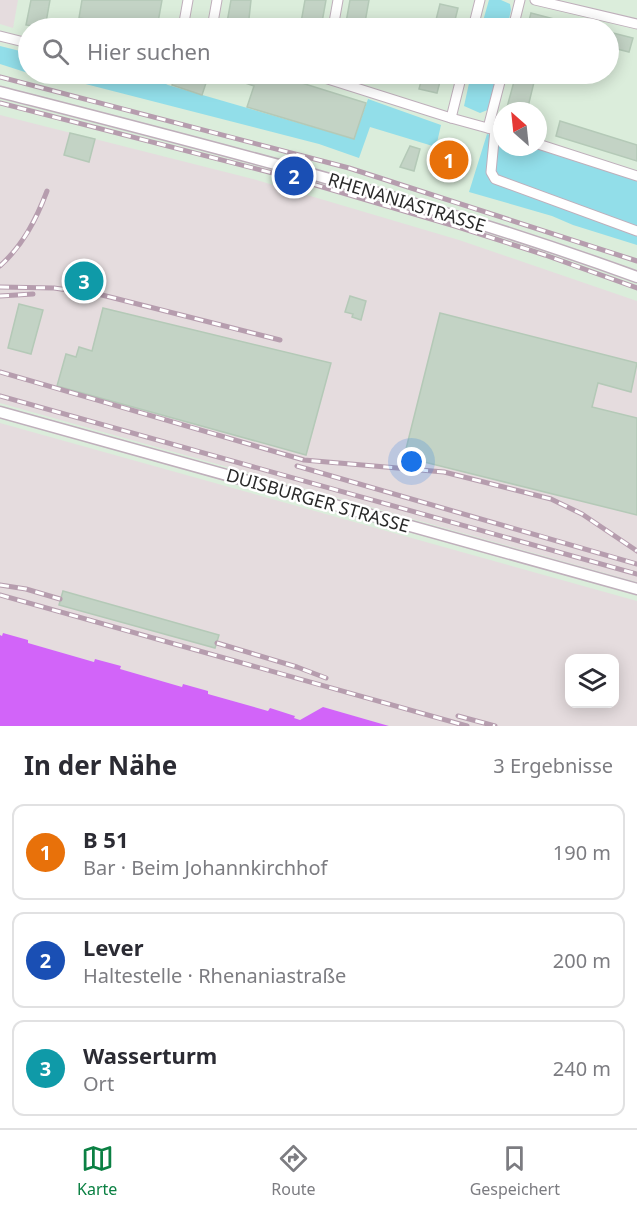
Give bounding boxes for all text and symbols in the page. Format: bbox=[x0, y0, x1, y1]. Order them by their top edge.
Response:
search box bbox=[18, 18, 619, 84]
icon: search bbox=[39, 35, 72, 68]
text: Hier suchen bbox=[87, 36, 211, 66]
north arrow bbox=[493, 102, 547, 156]
pin: 1 bbox=[430, 138, 468, 182]
pin: 2 bbox=[274, 154, 314, 198]
street label: RHENANIASTRASSE bbox=[325, 167, 489, 237]
pin: 3 bbox=[64, 258, 104, 304]
your location bbox=[397, 447, 426, 476]
street label: DUISBURGER STRASSE bbox=[224, 462, 412, 538]
map controls bbox=[565, 654, 619, 708]
button: layers bbox=[565, 654, 619, 708]
text: In der Nähe bbox=[24, 747, 177, 783]
text: 3 Ergebnisse bbox=[493, 752, 613, 779]
text: B 51 bbox=[83, 824, 129, 854]
text: 1 bbox=[40, 839, 51, 866]
text: 190 m bbox=[553, 839, 611, 866]
text: Bar · Beim Johannkirchhof bbox=[83, 854, 327, 881]
text: Lever bbox=[83, 932, 144, 962]
text: 2 bbox=[40, 947, 51, 974]
text: 200 m bbox=[553, 947, 611, 974]
text: Haltestelle · Rhenaniastraße bbox=[83, 962, 346, 989]
text: Wasserturm bbox=[83, 1040, 217, 1070]
text: 3 bbox=[40, 1055, 51, 1082]
text: 240 m bbox=[553, 1055, 611, 1082]
text: Ort bbox=[83, 1070, 114, 1097]
tab: Karte bbox=[77, 1142, 117, 1200]
tab: Route bbox=[271, 1142, 316, 1200]
tab: Gespeichert bbox=[470, 1142, 560, 1200]

